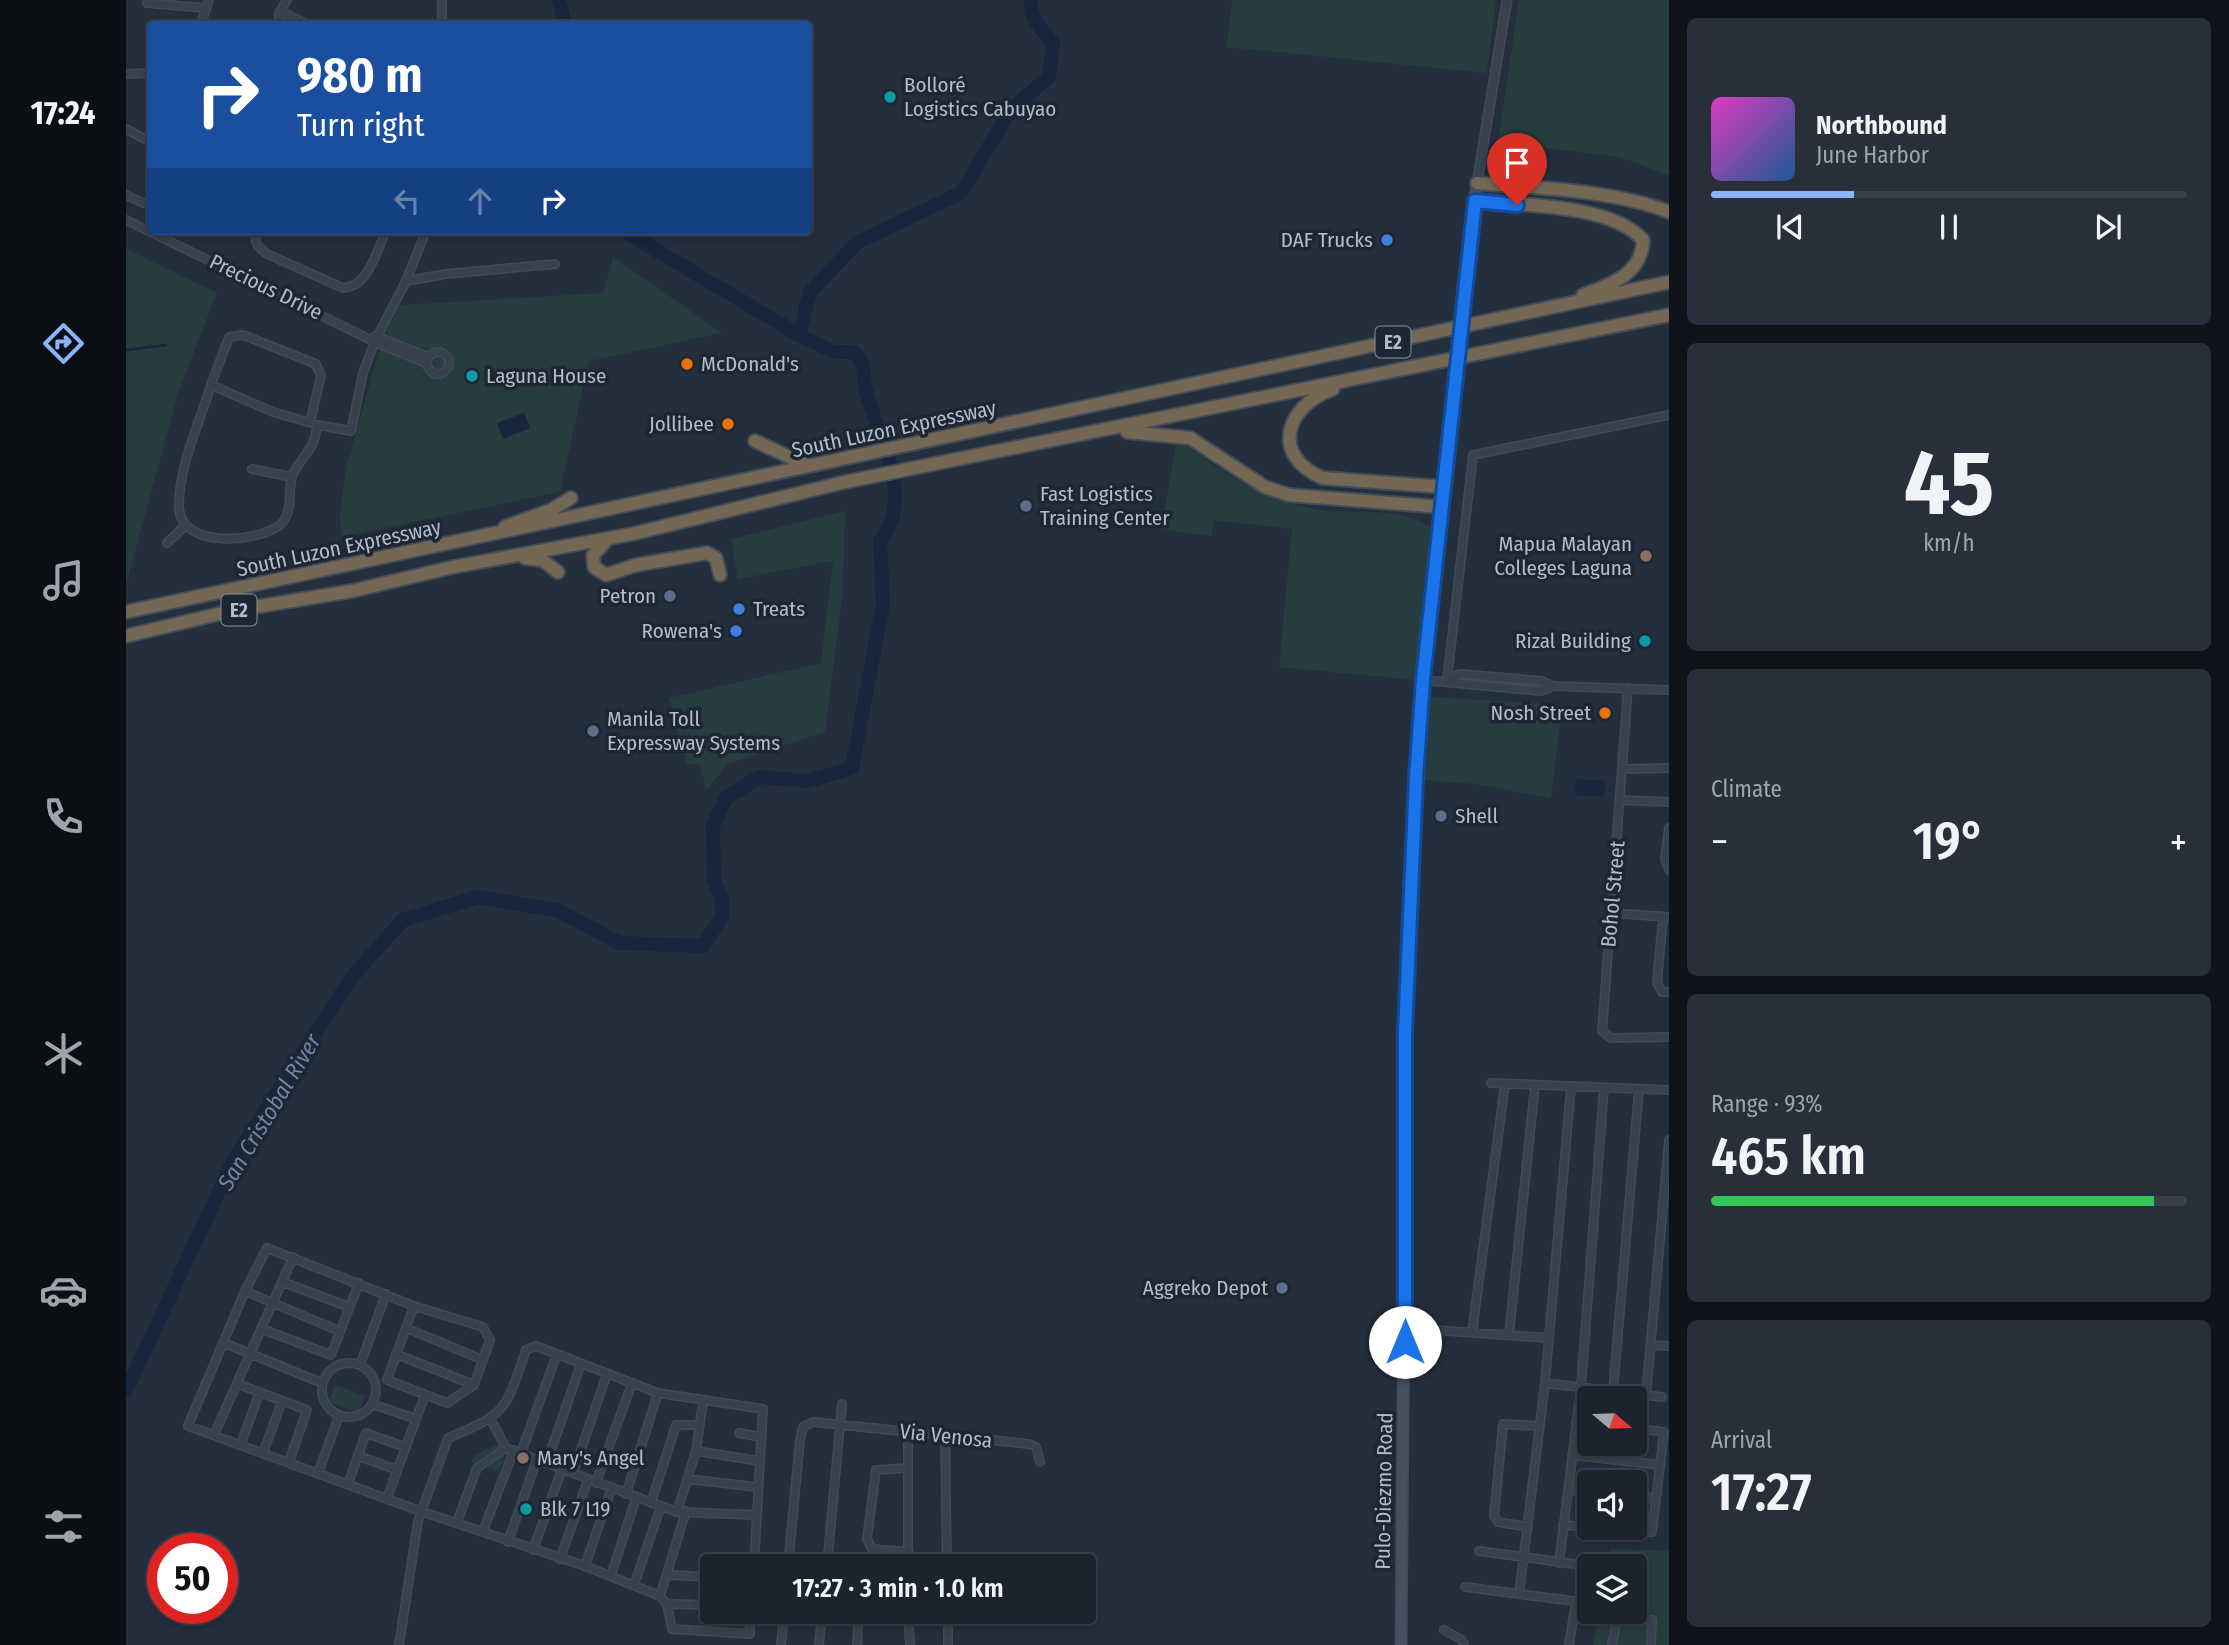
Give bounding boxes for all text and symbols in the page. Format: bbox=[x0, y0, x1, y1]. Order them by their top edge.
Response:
text: 980 m bbox=[297, 46, 423, 105]
icon: right bbox=[182, 49, 273, 140]
place label: Bolloré Logistics Cabuyao bbox=[904, 72, 1056, 122]
marker: Bolloré Logistics Cabuyao bbox=[882, 89, 898, 105]
text: 17:24 bbox=[30, 94, 96, 132]
text: Turn right bbox=[297, 106, 424, 144]
text: Northbound bbox=[1816, 110, 1947, 141]
pin bbox=[1487, 133, 1547, 205]
text: June Harbor bbox=[1816, 141, 1929, 169]
icon: arrive bbox=[1498, 144, 1536, 182]
icon: left bbox=[388, 182, 426, 220]
icon: ahead bbox=[461, 182, 499, 220]
icon: right bbox=[534, 182, 572, 220]
icon: previous bbox=[1771, 208, 1809, 246]
icon: pause bbox=[1930, 208, 1968, 246]
icon: next bbox=[2089, 208, 2127, 246]
place label: DAF Trucks bbox=[1281, 227, 1373, 253]
marker: DAF Trucks bbox=[1379, 232, 1395, 248]
street label: Precious Drive bbox=[205, 248, 327, 326]
icon: directions bbox=[39, 319, 88, 368]
road number: E2 bbox=[1376, 326, 1410, 358]
place label: McDonald's bbox=[701, 351, 799, 377]
marker: McDonald's bbox=[679, 356, 695, 372]
place label: Laguna House bbox=[486, 363, 606, 389]
marker: Laguna House bbox=[464, 368, 480, 384]
street label: South Luzon Expressway bbox=[789, 395, 999, 463]
place label: Jollibee bbox=[649, 411, 714, 437]
marker: Jollibee bbox=[720, 416, 736, 432]
text: 45 bbox=[1904, 429, 1994, 538]
place label: Fast Logistics Training Center bbox=[1040, 481, 1170, 531]
marker: Fast Logistics Training Center bbox=[1018, 498, 1034, 514]
street label: South Luzon Expressway bbox=[234, 514, 444, 582]
text: km/h bbox=[1923, 529, 1975, 557]
place label: Mapua Malayan Colleges Laguna bbox=[1494, 531, 1632, 581]
marker: Mapua Malayan Colleges Laguna bbox=[1638, 548, 1654, 564]
icon: music bbox=[39, 556, 88, 605]
place label: Petron bbox=[600, 583, 656, 609]
marker: Petron bbox=[662, 588, 678, 604]
road number: E2 bbox=[222, 594, 256, 625]
place label: Treats bbox=[753, 596, 805, 622]
marker: Treats bbox=[731, 601, 747, 617]
place label: Rowena's bbox=[642, 618, 722, 644]
marker: Rowena's bbox=[728, 623, 744, 639]
place label: Rizal Building bbox=[1515, 628, 1631, 654]
marker: Rizal Building bbox=[1637, 633, 1653, 649]
place label: Nosh Street bbox=[1491, 700, 1591, 726]
marker: Nosh Street bbox=[1597, 705, 1613, 721]
place label: Manila Toll Expressway Systems bbox=[607, 706, 780, 756]
marker: Manila Toll Expressway Systems bbox=[585, 723, 601, 739]
text: Climate bbox=[1711, 775, 1782, 803]
icon: phone bbox=[39, 792, 88, 841]
place label: Shell bbox=[1455, 803, 1498, 829]
marker: Shell bbox=[1433, 808, 1449, 824]
text: 19° bbox=[1913, 810, 1985, 873]
text: − bbox=[1711, 819, 1728, 865]
text: + bbox=[2170, 819, 2187, 865]
street label: Bohol Street bbox=[1595, 840, 1631, 948]
water label: San Cristobal River bbox=[211, 1028, 327, 1196]
icon: climate bbox=[39, 1029, 88, 1078]
text: Range · 93% bbox=[1711, 1090, 1822, 1118]
text: 465 km bbox=[1711, 1125, 1866, 1188]
icon: car bbox=[39, 1266, 88, 1315]
place label: Aggreko Depot bbox=[1143, 1275, 1268, 1301]
marker: Aggreko Depot bbox=[1274, 1280, 1290, 1296]
position arrow bbox=[1368, 1305, 1442, 1379]
north arrow bbox=[1577, 1386, 1647, 1456]
map controls bbox=[1577, 1386, 1647, 1624]
street label: Pulo-Diezmo Road bbox=[1370, 1412, 1398, 1570]
street label: Via Venosa bbox=[898, 1418, 994, 1454]
text: Arrival bbox=[1711, 1426, 1772, 1454]
place label: Mary's Angel bbox=[537, 1445, 645, 1471]
marker: Mary's Angel bbox=[515, 1450, 531, 1466]
text: 17:27 bbox=[1711, 1461, 1812, 1524]
button: sound bbox=[1577, 1470, 1647, 1540]
place label: Blk 7 L19 bbox=[540, 1496, 610, 1522]
marker: Blk 7 L19 bbox=[518, 1501, 534, 1517]
icon: filters bbox=[39, 1502, 88, 1551]
speed limit sign: 50 bbox=[147, 1533, 238, 1624]
button: layers bbox=[1577, 1554, 1647, 1624]
text: 17:27 · 3 min · 1.0 km bbox=[792, 1573, 1004, 1604]

